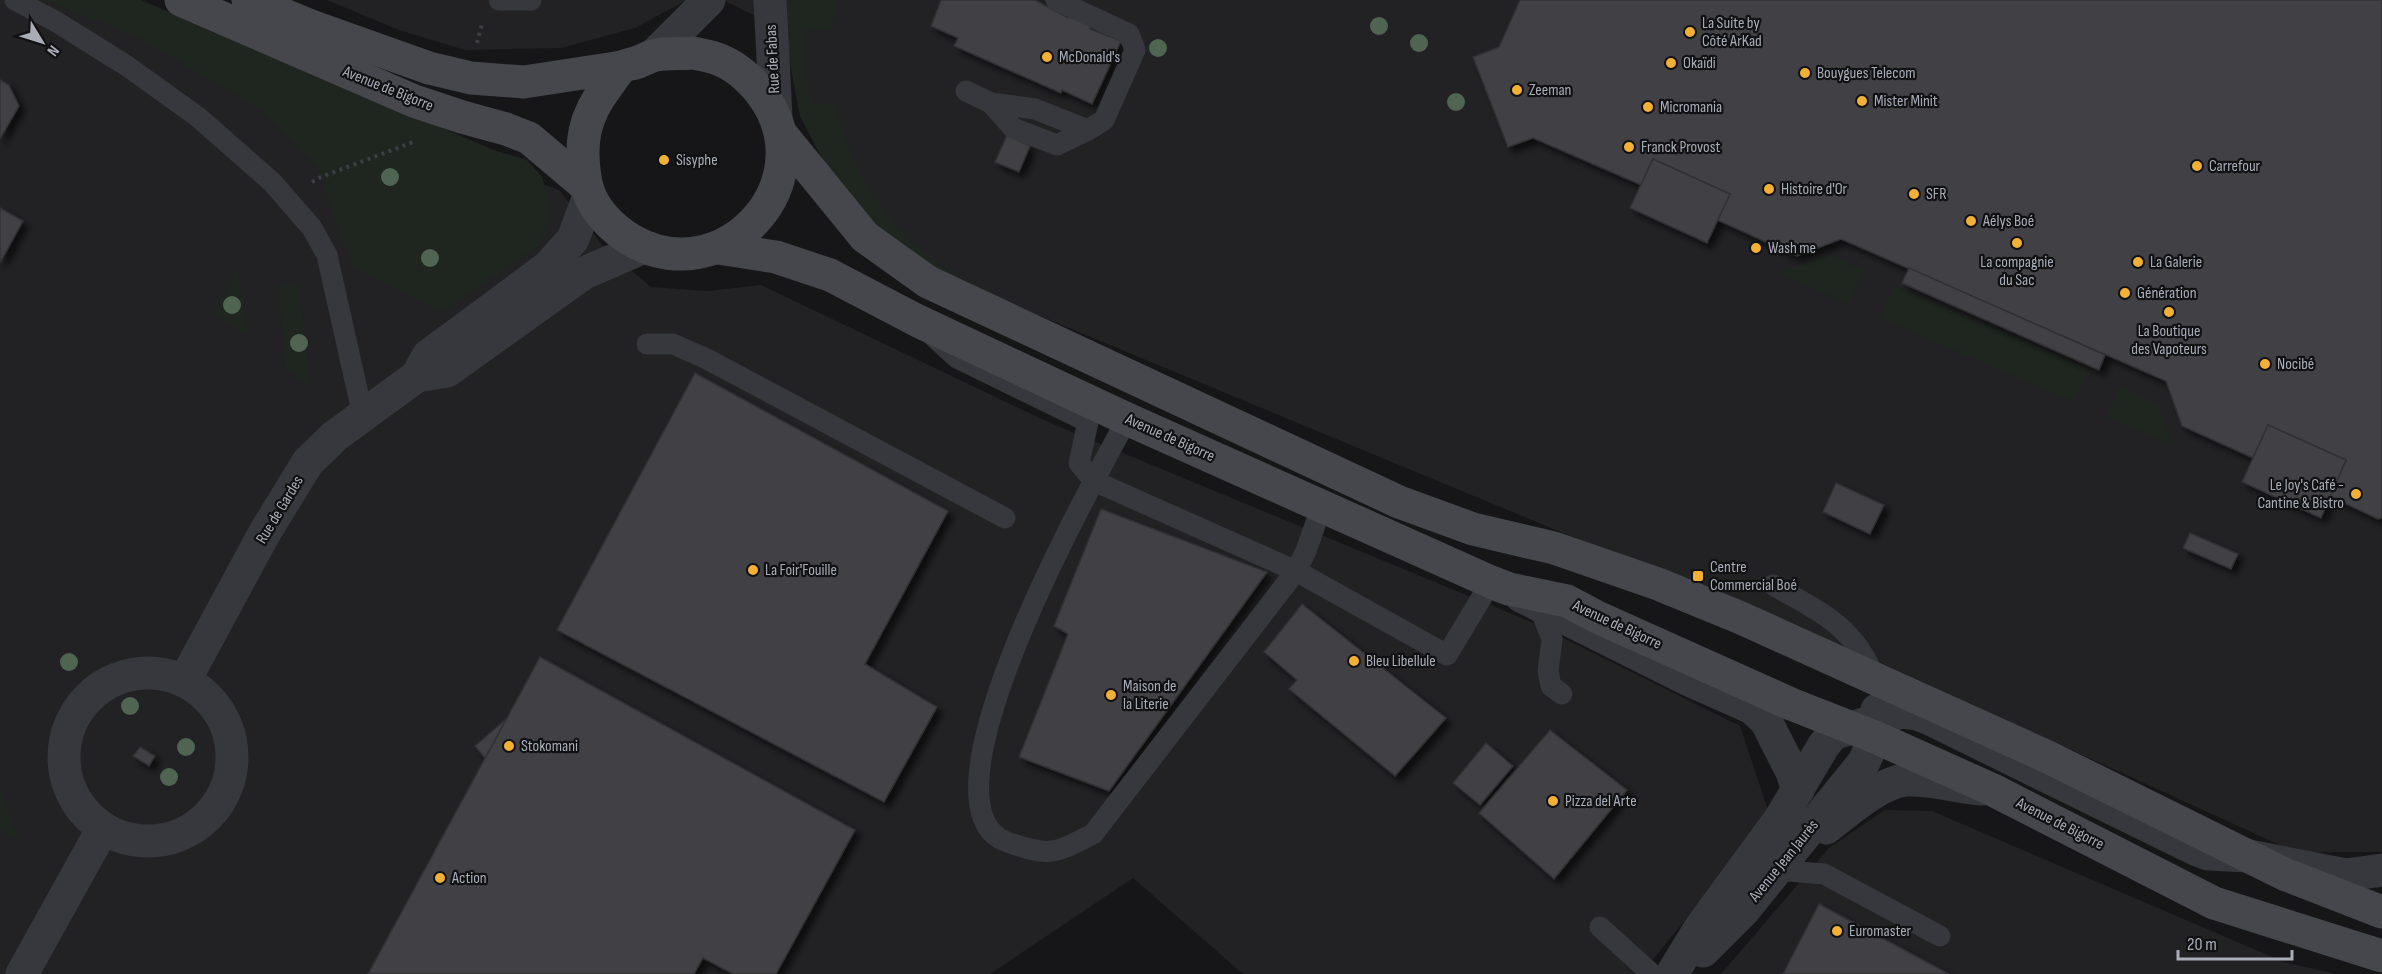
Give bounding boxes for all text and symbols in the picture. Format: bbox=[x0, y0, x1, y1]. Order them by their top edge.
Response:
north arrow bbox=[12, 12, 72, 72]
place label: La Suite by Côté ArKad bbox=[1702, 14, 1762, 51]
street label: Rue de Fabas bbox=[762, 24, 784, 94]
marker: La Suite by Côté ArKad bbox=[1683, 25, 1697, 39]
text: N bbox=[43, 41, 63, 60]
place label: McDonald's bbox=[1059, 48, 1121, 67]
marker: McDonald's bbox=[1040, 50, 1054, 64]
place label: Okaïdi bbox=[1683, 54, 1716, 73]
marker: Okaïdi bbox=[1664, 56, 1678, 70]
street label: Avenue de Bigorre bbox=[339, 62, 436, 116]
place label: Bouygues Telecom bbox=[1817, 64, 1916, 83]
marker: Bouygues Telecom bbox=[1798, 66, 1812, 80]
place label: Zeeman bbox=[1529, 81, 1571, 100]
marker: Zeeman bbox=[1510, 83, 1524, 97]
place label: Mister Minit bbox=[1874, 92, 1938, 111]
marker: Mister Minit bbox=[1855, 94, 1869, 108]
place label: Micromania bbox=[1660, 98, 1722, 117]
marker: Micromania bbox=[1641, 100, 1655, 114]
place label: Franck Provost bbox=[1641, 138, 1720, 157]
marker: Franck Provost bbox=[1622, 140, 1636, 154]
place label: Sisyphe bbox=[676, 151, 718, 170]
marker: Sisyphe bbox=[657, 153, 671, 167]
place label: Carrefour bbox=[2209, 157, 2261, 176]
marker: Carrefour bbox=[2190, 159, 2204, 173]
place label: Histoire d'Or bbox=[1781, 180, 1848, 199]
marker: Histoire d'Or bbox=[1762, 182, 1776, 196]
place label: SFR bbox=[1926, 185, 1947, 204]
marker: SFR bbox=[1907, 187, 1921, 201]
place label: Aélys Boé bbox=[1982, 212, 2034, 231]
marker: Aélys Boé bbox=[1964, 214, 1978, 228]
marker: La compagnie du Sac bbox=[2010, 236, 2024, 250]
place label: Wash me bbox=[1768, 239, 1816, 258]
marker: Wash me bbox=[1749, 241, 1763, 255]
place label: La compagnie du Sac bbox=[1980, 253, 2054, 290]
place label: La Galerie bbox=[2150, 253, 2202, 272]
marker: La Galerie bbox=[2131, 255, 2145, 269]
place label: Génération bbox=[2137, 284, 2197, 303]
marker: Génération bbox=[2118, 286, 2132, 300]
marker: La Boutique des Vapoteurs bbox=[2162, 305, 2176, 319]
place label: La Boutique des Vapoteurs bbox=[2131, 322, 2207, 359]
place label: Nocibé bbox=[2277, 355, 2314, 374]
marker: Nocibé bbox=[2258, 357, 2272, 371]
street label: Avenue de Bigorre bbox=[1121, 409, 1218, 466]
street label: Rue de Gardes bbox=[252, 472, 308, 547]
place label: Le Joy's Café - Cantine & Bistro bbox=[2257, 476, 2344, 513]
marker: Le Joy's Café - Cantine & Bistro bbox=[2349, 487, 2363, 501]
place label: Centre Commercial Boé bbox=[1710, 558, 1797, 595]
place label: La Foir'Fouille bbox=[765, 561, 837, 580]
marker: La Foir'Fouille bbox=[746, 563, 760, 577]
marker: Centre Commercial Boé bbox=[1691, 569, 1705, 583]
street label: Avenue de Bigorre bbox=[1569, 596, 1664, 654]
place label: Bleu Libellule bbox=[1366, 652, 1436, 671]
marker: Bleu Libellule bbox=[1347, 654, 1361, 668]
place label: Maison de la Literie bbox=[1123, 677, 1177, 714]
marker: Maison de la Literie bbox=[1104, 688, 1118, 702]
place label: Stokomani bbox=[521, 737, 578, 756]
marker: Stokomani bbox=[502, 739, 516, 753]
place label: Pizza del Arte bbox=[1565, 792, 1637, 811]
street label: Avenue de Bigorre bbox=[2012, 793, 2107, 854]
marker: Pizza del Arte bbox=[1546, 794, 1560, 808]
street label: Avenue Jean Jaurès bbox=[1745, 816, 1823, 906]
place label: Action bbox=[451, 869, 487, 888]
marker: Action bbox=[433, 871, 447, 885]
place label: Euromaster bbox=[1849, 922, 1912, 941]
scale bar bbox=[2178, 923, 2292, 961]
marker: Euromaster bbox=[1830, 924, 1844, 938]
text: 20 m bbox=[2187, 934, 2217, 955]

